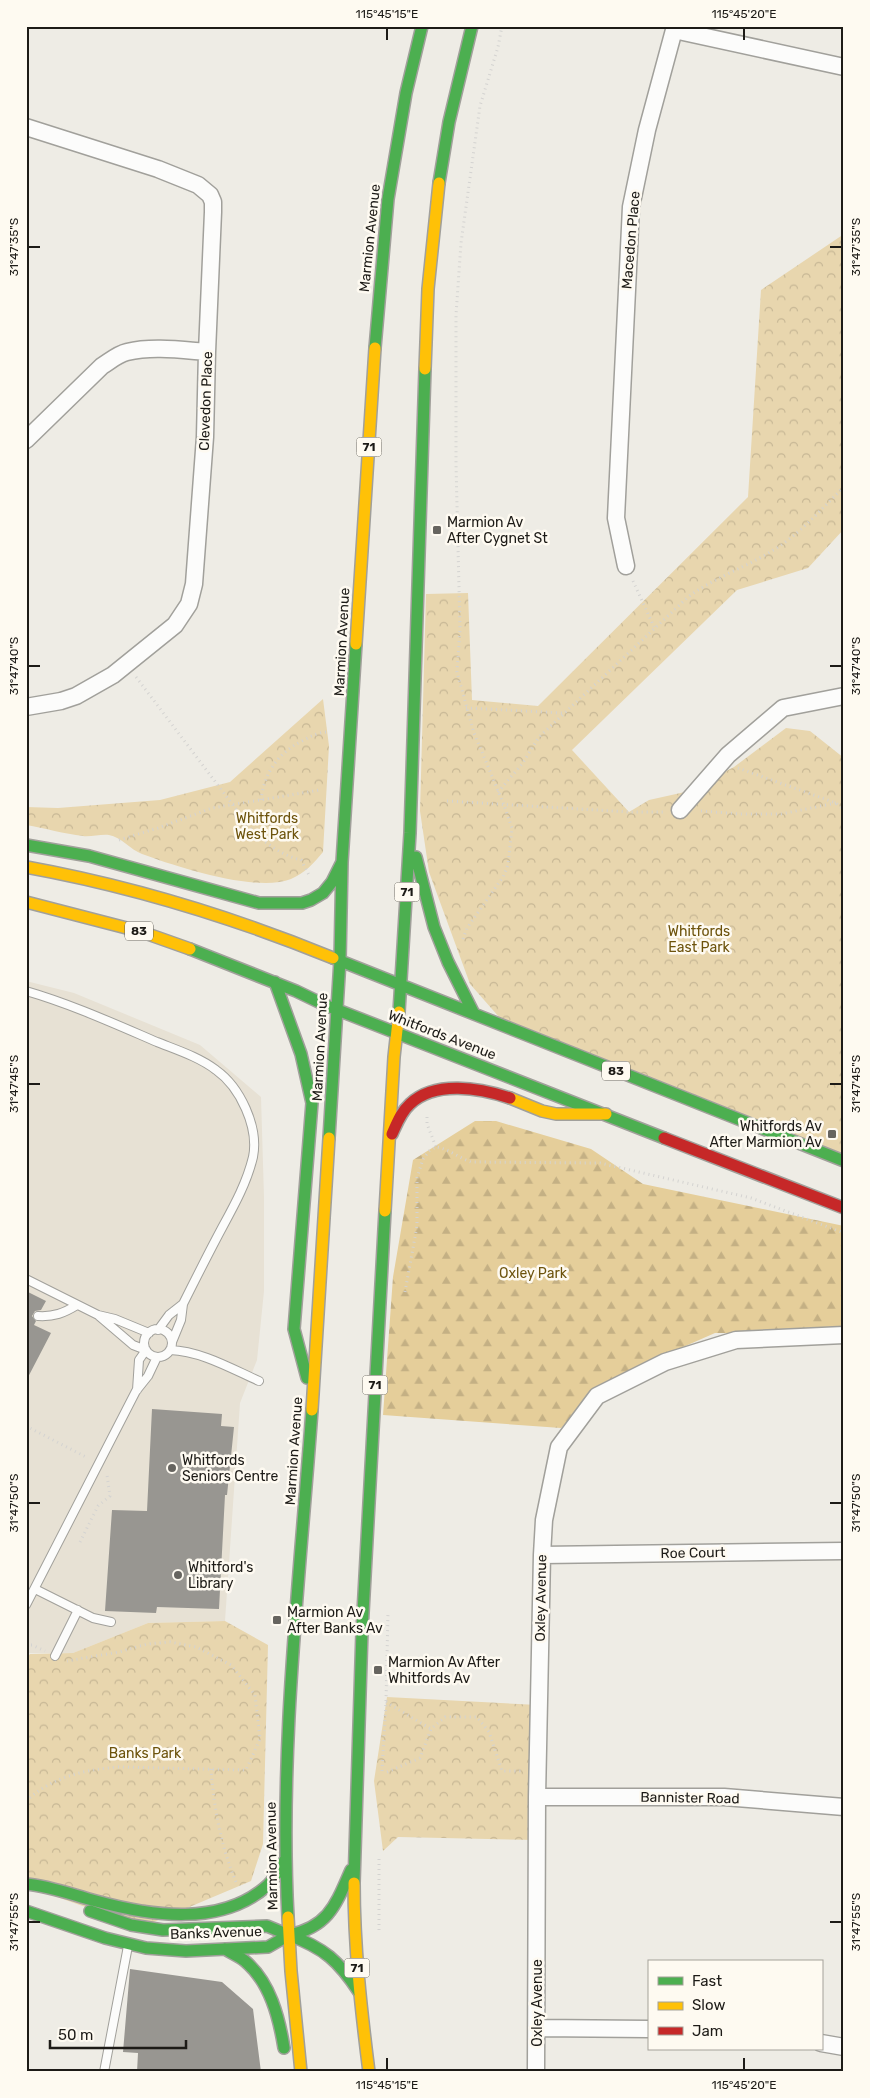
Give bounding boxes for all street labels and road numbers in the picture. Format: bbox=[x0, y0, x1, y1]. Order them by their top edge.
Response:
street label: Marmion Avenue bbox=[356, 183, 384, 293]
street label: Macedon Place bbox=[618, 190, 644, 290]
street label: Clevedon Place bbox=[196, 351, 216, 451]
road number: 71 bbox=[356, 438, 382, 457]
street label: Marmion Avenue bbox=[331, 587, 353, 697]
road number: 71 bbox=[394, 882, 420, 902]
road number: 83 bbox=[125, 921, 153, 940]
street label: Marmion Avenue bbox=[309, 992, 331, 1102]
street label: Whitfords Avenue bbox=[385, 1007, 499, 1064]
road number: 83 bbox=[602, 1062, 630, 1080]
road number: 71 bbox=[362, 1376, 388, 1394]
street label: Marmion Avenue bbox=[282, 1396, 306, 1506]
street label: Roe Court bbox=[660, 1544, 726, 1562]
street label: Oxley Avenue bbox=[532, 1554, 550, 1642]
street label: Bannister Road bbox=[640, 1789, 740, 1807]
street label: Marmion Avenue bbox=[263, 1801, 281, 1910]
street label: Banks Avenue bbox=[170, 1923, 262, 1943]
road number: 71 bbox=[344, 1959, 370, 1978]
street label: Oxley Avenue bbox=[529, 1959, 546, 2047]

